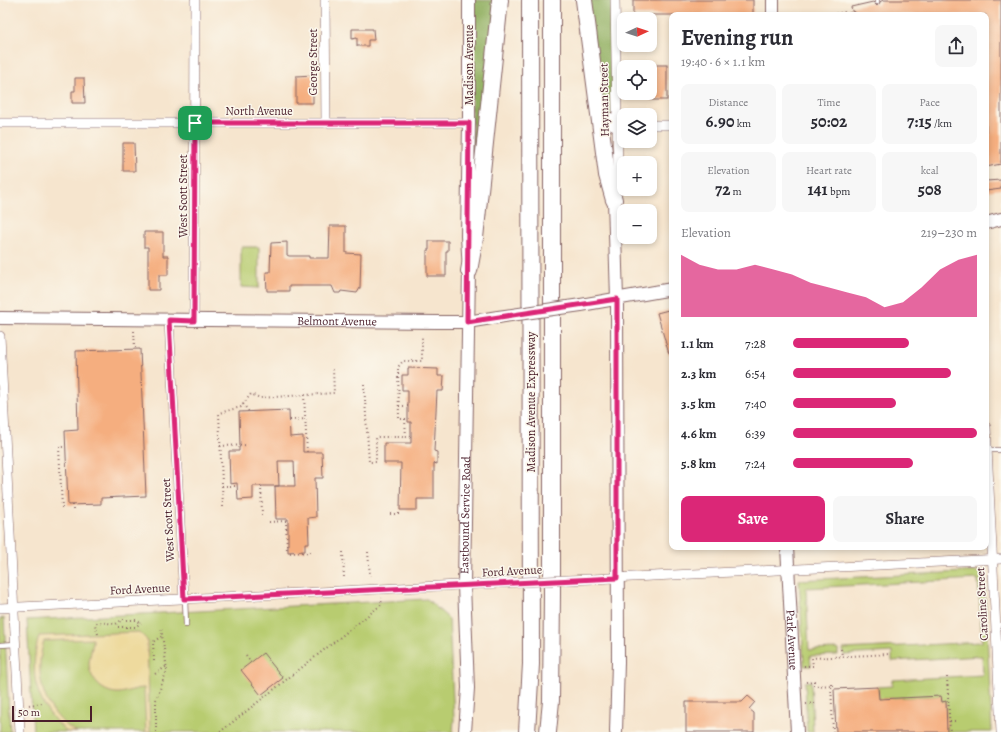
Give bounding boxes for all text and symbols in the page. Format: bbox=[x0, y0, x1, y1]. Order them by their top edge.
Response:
north arrow bbox=[617, 12, 657, 52]
map controls bbox=[617, 12, 657, 244]
text: Evening run bbox=[681, 23, 793, 53]
street label: Madison Avenue bbox=[461, 25, 477, 105]
button: share bbox=[935, 25, 977, 67]
street label: George Street bbox=[305, 28, 321, 96]
text: 19:40 · 6 × 1.1 km bbox=[681, 53, 765, 70]
button: locate bbox=[617, 60, 657, 100]
street label: Hayman Street bbox=[595, 63, 613, 137]
text: Distance bbox=[709, 95, 748, 110]
text: Time bbox=[818, 95, 840, 110]
text: Pace bbox=[919, 95, 940, 110]
street label: North Avenue bbox=[225, 103, 293, 119]
pin bbox=[178, 106, 212, 140]
button: layers bbox=[617, 108, 657, 148]
text: 6.90 bbox=[705, 110, 734, 133]
text: 50:02 bbox=[811, 110, 847, 133]
text: 7:15 bbox=[907, 110, 932, 133]
icon: arrive bbox=[184, 112, 206, 134]
text: km bbox=[734, 116, 751, 131]
text: /km bbox=[932, 116, 952, 131]
street label: West Scott Street bbox=[175, 154, 191, 239]
button: + bbox=[617, 156, 657, 196]
text: Elevation bbox=[707, 163, 749, 178]
text: Heart rate bbox=[806, 163, 852, 178]
text: kcal bbox=[921, 163, 938, 178]
text: 72 bbox=[715, 178, 730, 201]
text: 141 bbox=[808, 178, 828, 201]
text: 508 bbox=[918, 178, 942, 201]
text: m bbox=[730, 184, 742, 199]
text: bpm bbox=[828, 184, 850, 199]
button: − bbox=[617, 204, 657, 244]
text: Elevation bbox=[681, 224, 731, 241]
text: 219–230 m bbox=[921, 224, 977, 241]
street label: Belmont Avenue bbox=[297, 313, 377, 329]
street label: Madison Avenue Expressway bbox=[523, 331, 539, 472]
text: 1.1 km bbox=[681, 335, 714, 352]
text: 7:28 bbox=[745, 335, 766, 352]
text: 2.3 km bbox=[681, 365, 716, 382]
text: 6:54 bbox=[745, 365, 766, 382]
text: 3.5 km bbox=[681, 395, 716, 412]
text: 7:40 bbox=[745, 395, 766, 412]
text: 4.6 km bbox=[681, 425, 717, 442]
text: 6:39 bbox=[745, 425, 765, 442]
text: 5.8 km bbox=[681, 455, 716, 472]
text: 7:24 bbox=[745, 455, 766, 472]
street label: Eastbound Service Road bbox=[456, 456, 474, 574]
street label: West Scott Street bbox=[158, 478, 178, 563]
button: Save bbox=[681, 496, 825, 542]
button: Share bbox=[833, 496, 977, 542]
street label: Ford Avenue bbox=[481, 561, 543, 581]
street label: Caroline Street bbox=[972, 567, 992, 641]
street label: Ford Avenue bbox=[109, 579, 171, 599]
street label: Park Avenue bbox=[782, 609, 802, 671]
scale bar bbox=[12, 704, 92, 723]
text: 50 m bbox=[18, 705, 40, 720]

